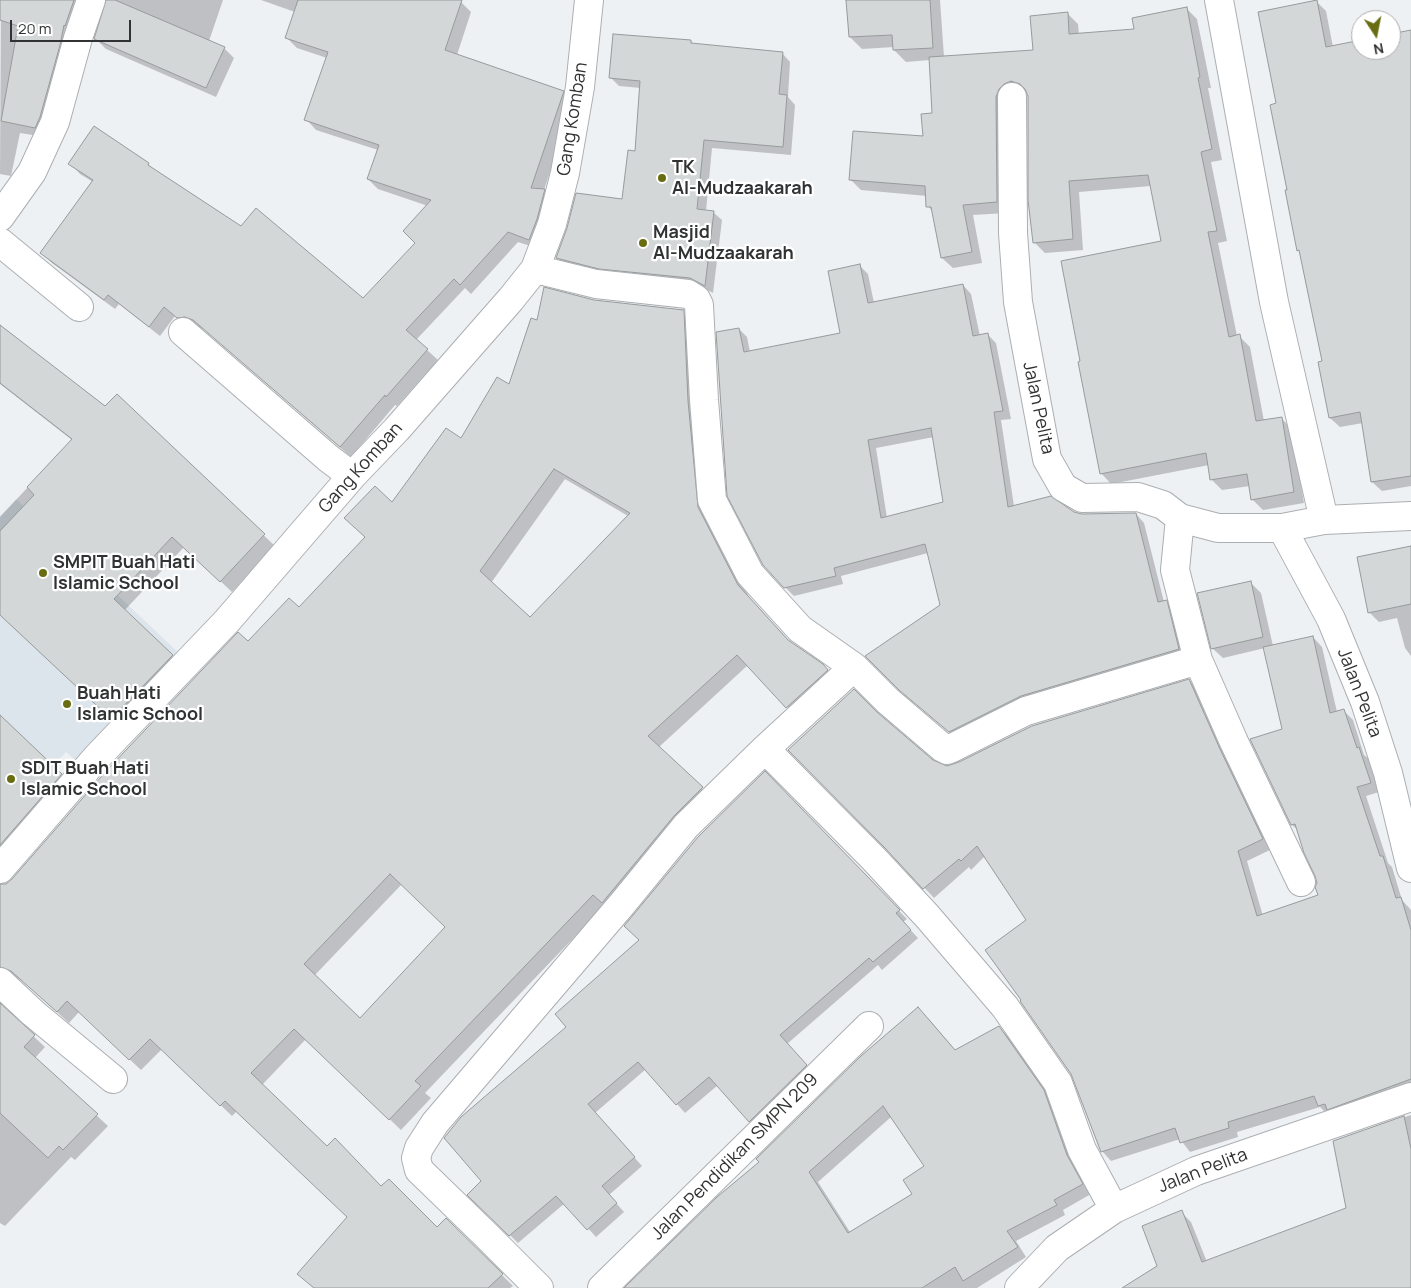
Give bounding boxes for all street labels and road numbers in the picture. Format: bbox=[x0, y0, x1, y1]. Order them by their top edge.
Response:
street label: Gang Komban bbox=[553, 61, 593, 177]
street label: Jalan Pelita bbox=[1018, 360, 1058, 456]
street label: Gang Komban bbox=[315, 418, 407, 518]
street label: Jalan Pelita bbox=[1332, 645, 1386, 741]
street label: Jalan Pendidikan SMPN 209 bbox=[647, 1069, 823, 1245]
street label: Jalan Pelita bbox=[1155, 1144, 1251, 1198]

